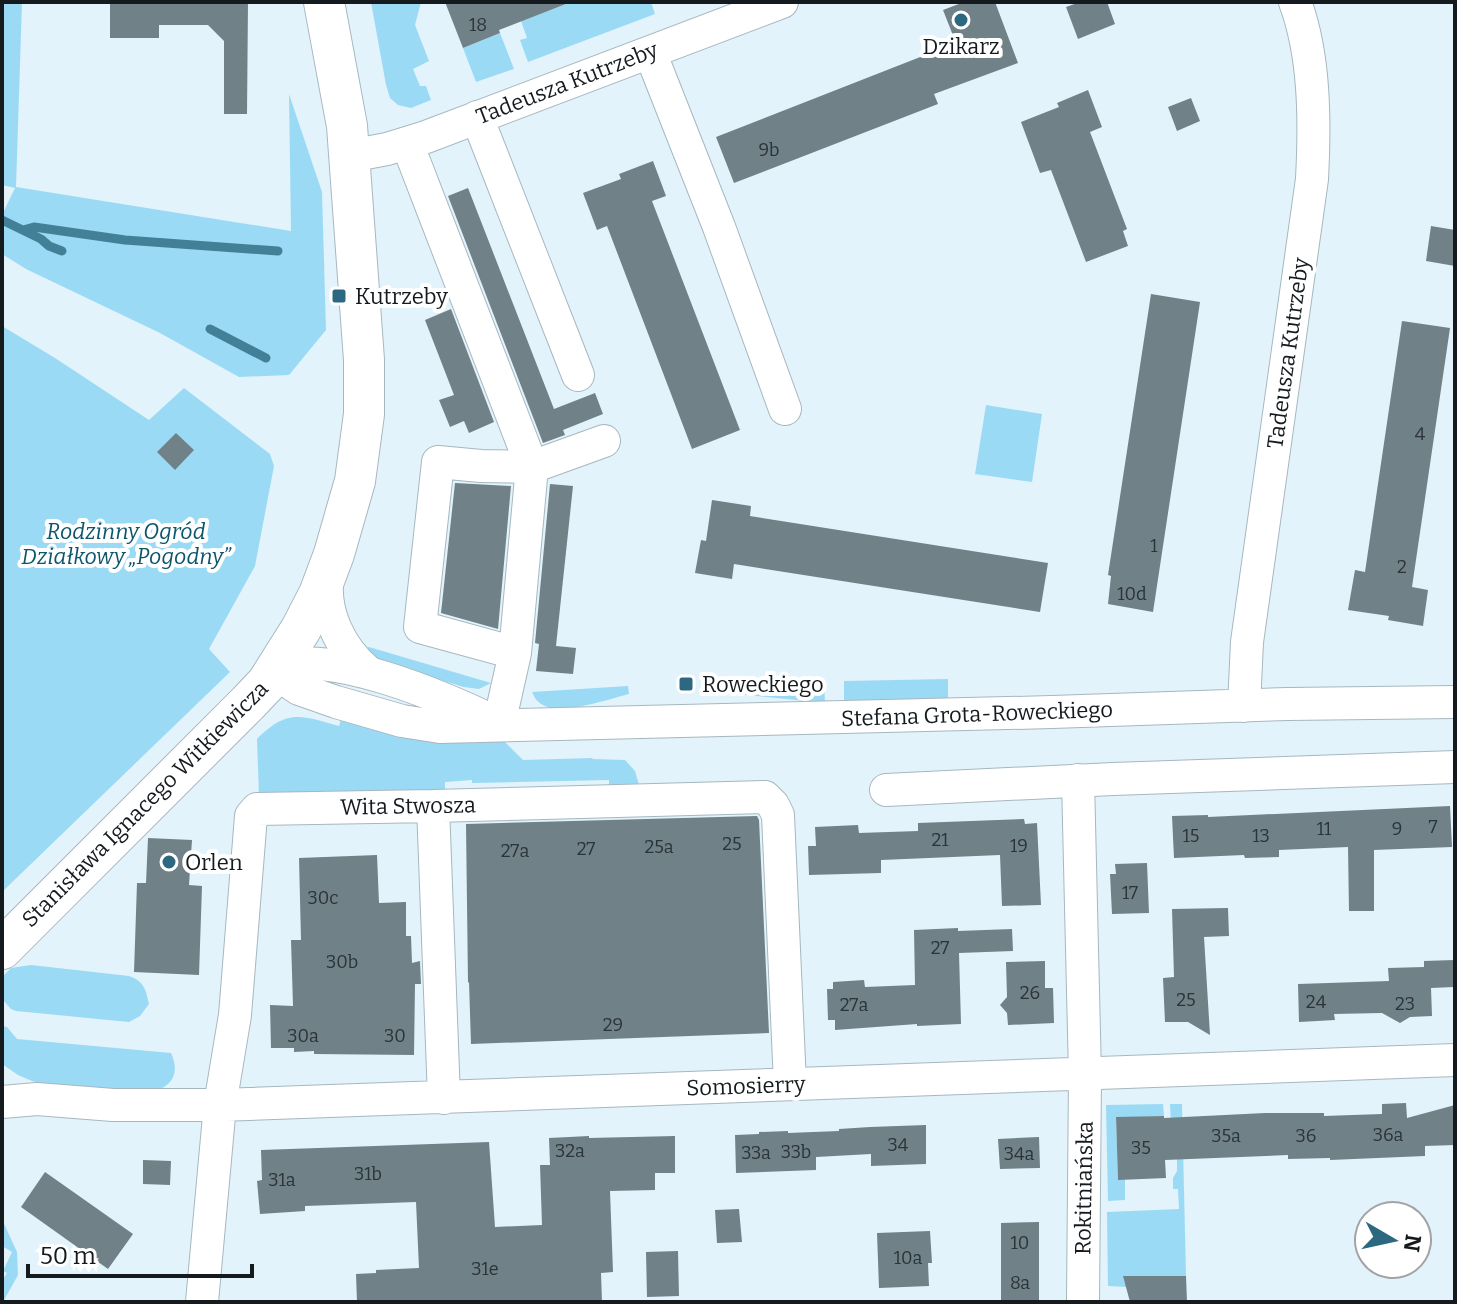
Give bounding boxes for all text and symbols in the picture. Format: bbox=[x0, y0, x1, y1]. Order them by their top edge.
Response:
marker: Dzikarz bbox=[952, 11, 970, 29]
house number: 18 bbox=[469, 14, 487, 36]
place label: Dzikarz bbox=[922, 33, 1000, 60]
street label: Tadeusza Kutrzeby bbox=[472, 36, 662, 130]
house number: 9b bbox=[759, 139, 779, 161]
street label: Tadeusza Kutrzeby bbox=[1261, 255, 1315, 450]
place label: Kutrzeby bbox=[355, 283, 448, 310]
marker: Kutrzeby bbox=[330, 287, 348, 305]
house number: 4 bbox=[1415, 423, 1426, 445]
park label: Rodzinny Ogród Działkowy „Pogodny” bbox=[21, 518, 232, 570]
house number: 1 bbox=[1150, 535, 1158, 557]
house number: 2 bbox=[1397, 556, 1407, 578]
house number: 10d bbox=[1117, 583, 1147, 605]
place label: Roweckiego bbox=[702, 671, 824, 698]
street label: Stanisława Ignacego Witkiewicza bbox=[16, 675, 274, 933]
marker: Roweckiego bbox=[677, 675, 695, 693]
street label: Stefana Grota-Roweckiego bbox=[841, 696, 1113, 732]
street label: Wita Stwosza bbox=[340, 791, 476, 821]
house number: 7 bbox=[1428, 816, 1438, 838]
house number: 11 bbox=[1317, 818, 1332, 840]
house number: 9 bbox=[1392, 818, 1402, 840]
house number: 15 bbox=[1183, 825, 1199, 847]
house number: 13 bbox=[1252, 825, 1270, 847]
house number: 21 bbox=[931, 829, 949, 851]
house number: 25 bbox=[722, 833, 742, 855]
house number: 19 bbox=[1010, 835, 1028, 857]
house number: 25a bbox=[644, 836, 674, 858]
house number: 27 bbox=[577, 838, 595, 860]
house number: 27a bbox=[501, 840, 529, 862]
place label: Orlen bbox=[185, 849, 243, 876]
marker: Orlen bbox=[160, 853, 178, 871]
house number: 17 bbox=[1122, 882, 1138, 904]
house number: 30c bbox=[307, 887, 339, 909]
house number: 27 bbox=[931, 937, 949, 959]
house number: 30b bbox=[326, 951, 358, 973]
house number: 26 bbox=[1020, 982, 1040, 1004]
house number: 25 bbox=[1176, 989, 1196, 1011]
house number: 24 bbox=[1306, 991, 1327, 1013]
house number: 23 bbox=[1395, 993, 1415, 1015]
house number: 27a bbox=[840, 994, 868, 1016]
house number: 29 bbox=[603, 1014, 623, 1036]
house number: 30a bbox=[287, 1025, 319, 1047]
house number: 30 bbox=[384, 1025, 406, 1047]
street label: Somosierry bbox=[686, 1070, 806, 1102]
street label: Rokitniańska bbox=[1069, 1121, 1099, 1255]
house number: 36a bbox=[1373, 1124, 1403, 1146]
house number: 35a bbox=[1211, 1125, 1241, 1147]
house number: 36 bbox=[1296, 1125, 1316, 1147]
house number: 34 bbox=[888, 1134, 909, 1156]
house number: 35 bbox=[1131, 1137, 1151, 1159]
house number: 32a bbox=[555, 1140, 585, 1162]
house number: 33b bbox=[781, 1141, 811, 1163]
house number: 33a bbox=[741, 1142, 771, 1164]
house number: 34a bbox=[1004, 1143, 1034, 1165]
house number: 31b bbox=[354, 1163, 382, 1185]
house number: 31a bbox=[268, 1169, 296, 1191]
north arrow bbox=[1353, 1200, 1433, 1280]
scale bar bbox=[28, 1228, 252, 1278]
house number: 10 bbox=[1011, 1232, 1029, 1254]
text: N bbox=[1398, 1233, 1427, 1254]
text: 50 m bbox=[40, 1242, 96, 1270]
house number: 10a bbox=[894, 1247, 922, 1269]
house number: 31e bbox=[471, 1258, 499, 1280]
house number: 8a bbox=[1010, 1272, 1030, 1294]

